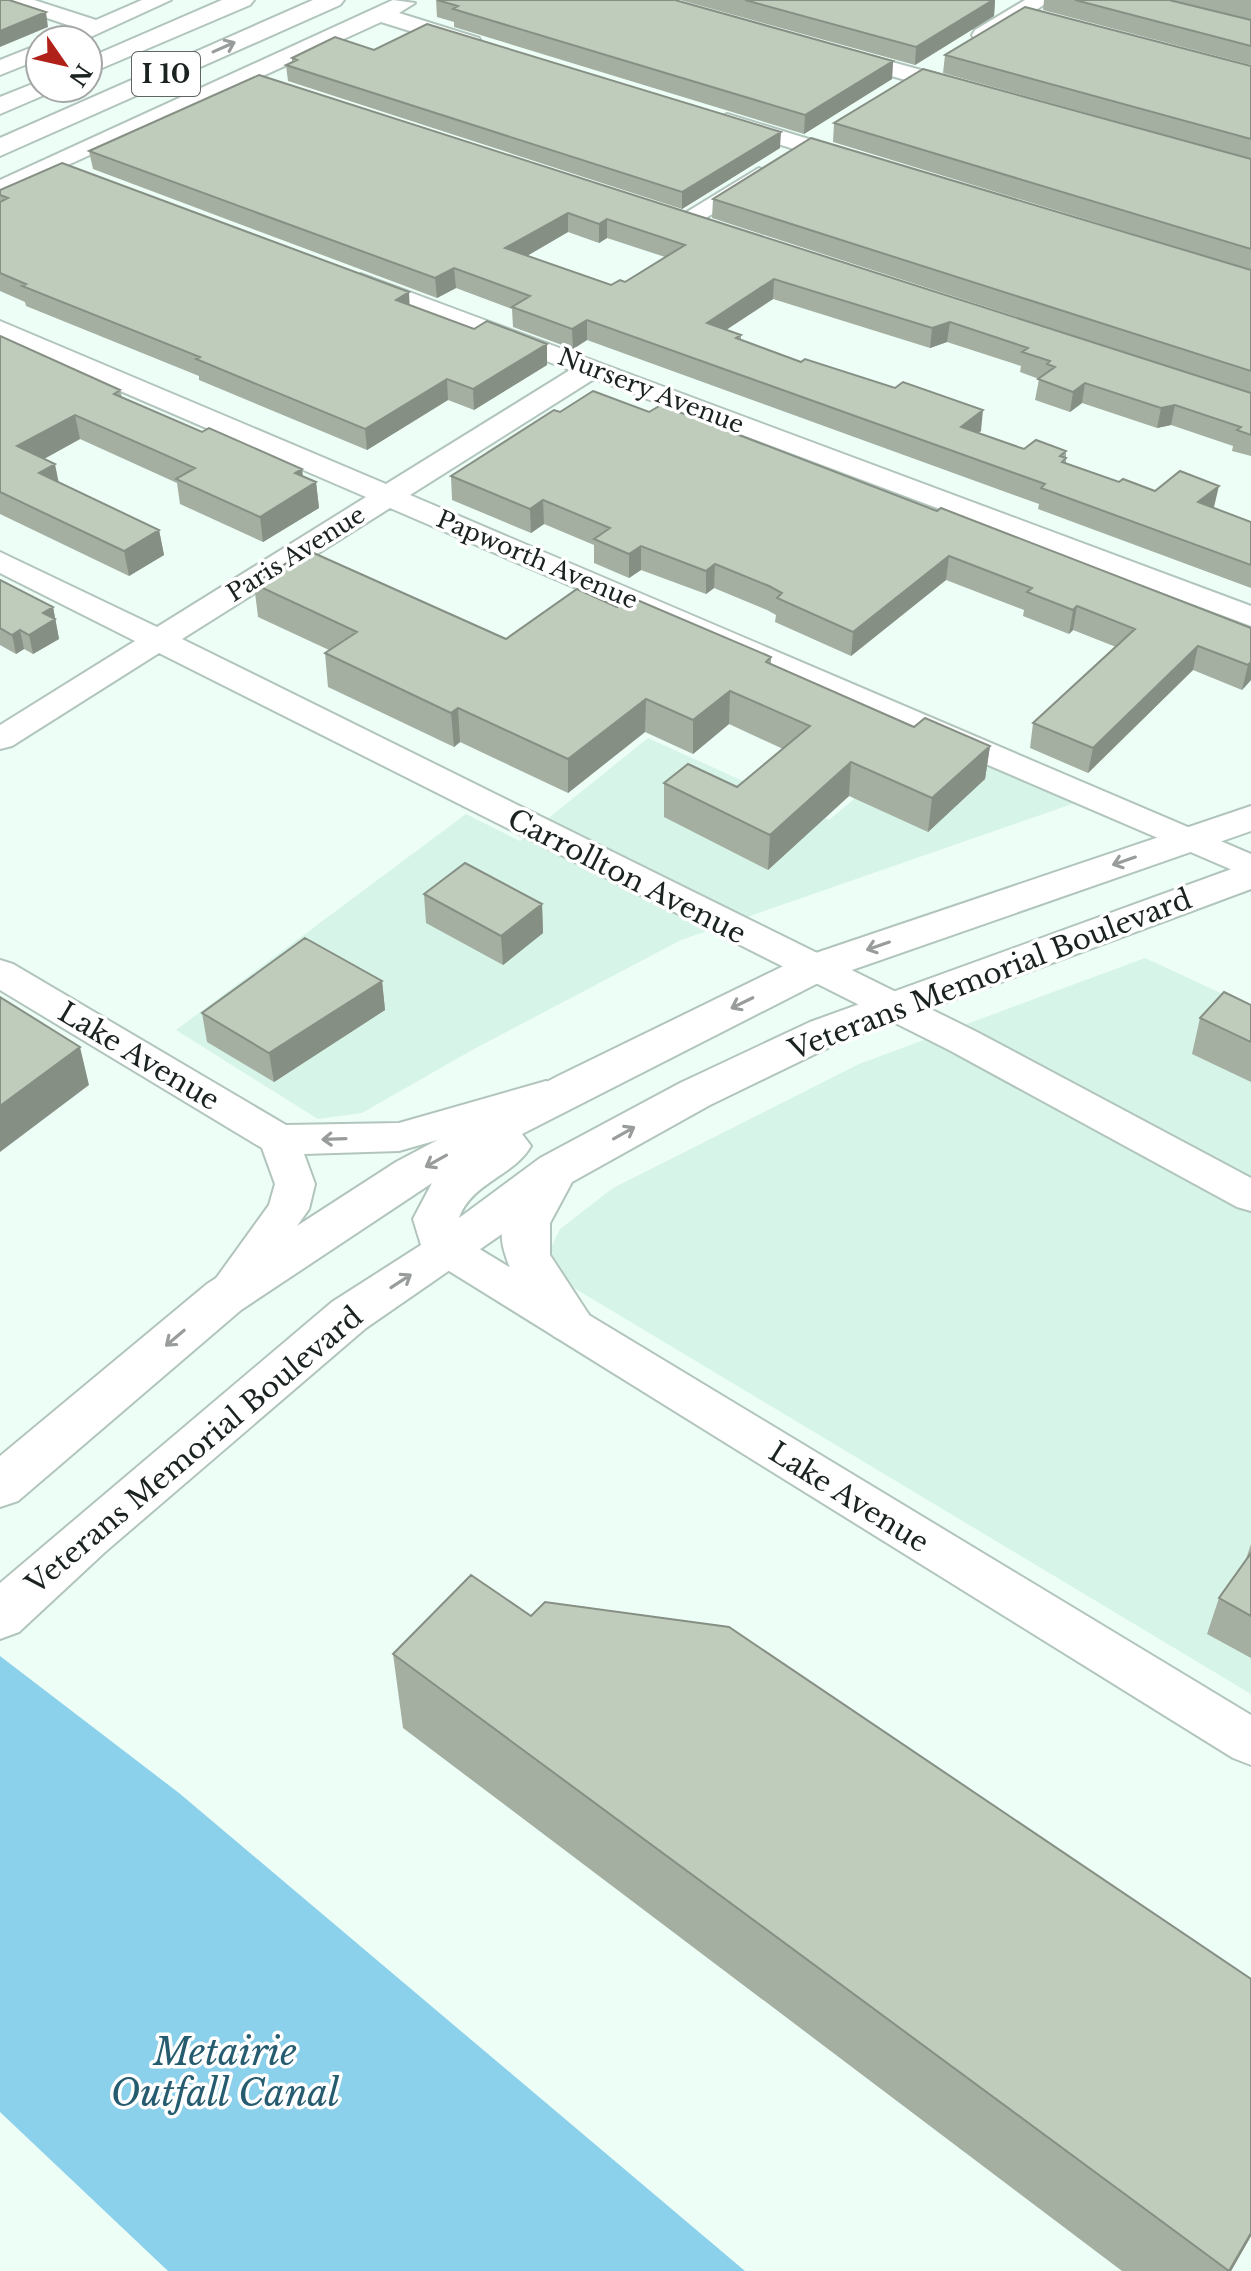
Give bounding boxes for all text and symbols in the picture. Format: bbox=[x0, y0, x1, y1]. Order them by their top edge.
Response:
north arrow bbox=[24, 24, 104, 104]
one-way arrow bbox=[212, 39, 236, 54]
road number: I 10 bbox=[132, 52, 200, 96]
text: N bbox=[63, 59, 97, 91]
street label: Nursery Avenue bbox=[554, 342, 748, 439]
street label: Paris Avenue bbox=[221, 500, 370, 608]
street label: Papworth Avenue bbox=[432, 504, 642, 615]
street label: Carrollton Avenue bbox=[502, 801, 752, 952]
one-way arrow bbox=[1112, 854, 1137, 869]
street label: Veterans Memorial Boulevard bbox=[783, 881, 1197, 1068]
one-way arrow bbox=[866, 939, 891, 954]
street label: Lake Avenue bbox=[52, 995, 226, 1118]
one-way arrow bbox=[730, 996, 754, 1011]
one-way arrow bbox=[612, 1124, 636, 1140]
one-way arrow bbox=[321, 1131, 348, 1146]
one-way arrow bbox=[425, 1154, 449, 1170]
one-way arrow bbox=[389, 1273, 411, 1289]
street label: Veterans Memorial Boulevard bbox=[18, 1299, 370, 1602]
one-way arrow bbox=[165, 1329, 186, 1347]
street label: Lake Avenue bbox=[762, 1434, 935, 1560]
water label: Metairie Outfall Canal bbox=[111, 2030, 340, 2116]

